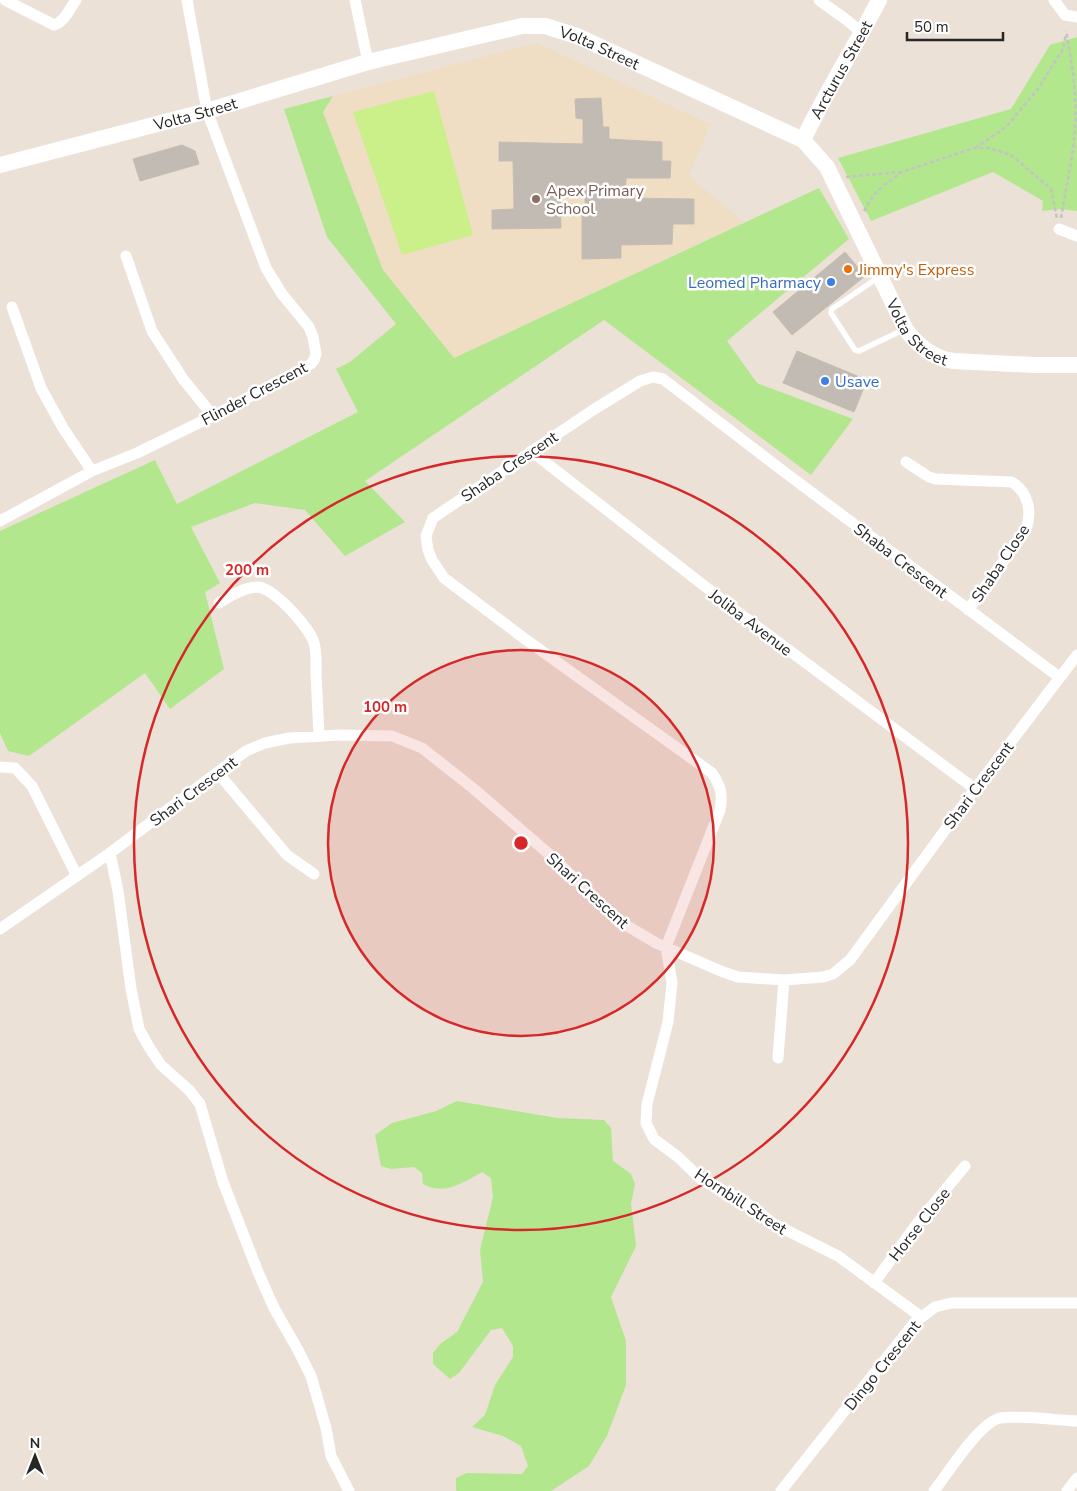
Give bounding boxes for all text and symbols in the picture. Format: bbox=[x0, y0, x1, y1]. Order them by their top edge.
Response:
scale bar bbox=[907, 10, 1003, 42]
street label: Arcturus Street bbox=[805, 17, 878, 123]
text: 50 m bbox=[914, 17, 949, 37]
street label: Volta Street bbox=[556, 21, 643, 75]
street label: Volta Street bbox=[151, 92, 240, 137]
place label: Apex Primary School bbox=[546, 180, 645, 220]
marker: Apex Primary School bbox=[530, 193, 542, 205]
place label: Jimmy's Express bbox=[857, 259, 974, 281]
marker: Jimmy's Express bbox=[842, 263, 854, 275]
place label: Leomed Pharmacy bbox=[688, 272, 822, 294]
marker: Leomed Pharmacy bbox=[825, 276, 837, 288]
street label: Volta Street bbox=[880, 294, 950, 372]
street label: Flinder Crescent bbox=[198, 357, 312, 431]
place label: Usave bbox=[835, 371, 879, 393]
marker: Usave bbox=[819, 375, 831, 387]
street label: Shaba Crescent bbox=[457, 426, 563, 507]
street label: Shaba Crescent bbox=[849, 518, 952, 604]
street label: Shaba Close bbox=[967, 520, 1035, 607]
text: 200 m bbox=[225, 560, 269, 580]
street label: Joliba Avenue bbox=[703, 584, 797, 661]
text: 100 m bbox=[363, 697, 407, 717]
street label: Shari Crescent bbox=[939, 737, 1019, 834]
street label: Shari Crescent bbox=[145, 751, 242, 832]
centre of rings bbox=[512, 834, 530, 852]
street label: Shari Crescent bbox=[541, 848, 634, 934]
street label: Hornbill Street bbox=[690, 1164, 791, 1240]
street label: Horse Close bbox=[884, 1183, 955, 1266]
street label: Dingo Crescent bbox=[840, 1316, 926, 1415]
north arrow bbox=[10, 1431, 60, 1481]
text: N bbox=[30, 1434, 40, 1453]

